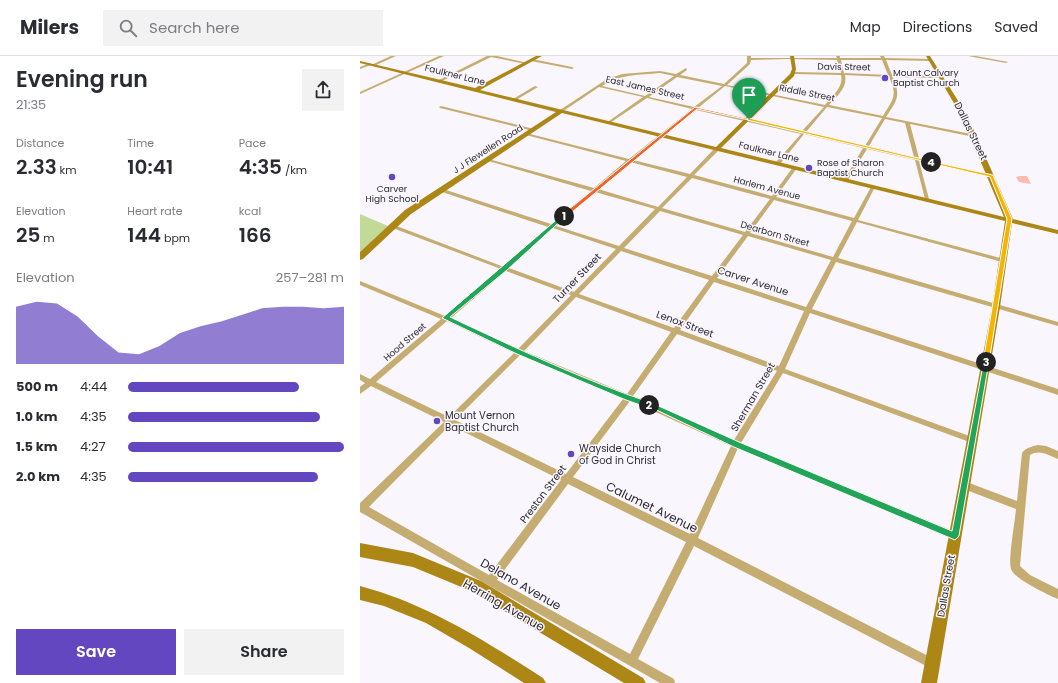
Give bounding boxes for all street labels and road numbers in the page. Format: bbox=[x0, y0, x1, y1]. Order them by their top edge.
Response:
street label: Davis Street bbox=[817, 61, 871, 73]
street label: Faulkner Lane bbox=[424, 62, 487, 88]
street label: East James Street bbox=[605, 73, 685, 103]
street label: Riddle Street bbox=[778, 82, 836, 104]
street label: Dallas Street bbox=[951, 100, 992, 163]
street label: J J Flewellen Road bbox=[451, 122, 525, 176]
street label: Faulkner Lane bbox=[738, 139, 801, 165]
street label: Harlem Avenue bbox=[732, 173, 802, 203]
street label: Dearborn Street bbox=[739, 218, 811, 250]
street label: Turner Street bbox=[549, 250, 605, 306]
street label: Carver Avenue bbox=[716, 262, 790, 300]
street label: Lenox Street bbox=[654, 307, 716, 341]
street label: Hood Street bbox=[381, 320, 429, 364]
street label: Sherman Street bbox=[727, 359, 779, 434]
street label: Preston Street bbox=[516, 462, 570, 526]
street label: Calumet Avenue bbox=[603, 477, 701, 537]
street label: Dallas Street bbox=[933, 553, 959, 618]
street label: Delano Avenue bbox=[478, 554, 564, 614]
street label: Herring Avenue bbox=[460, 575, 548, 635]

